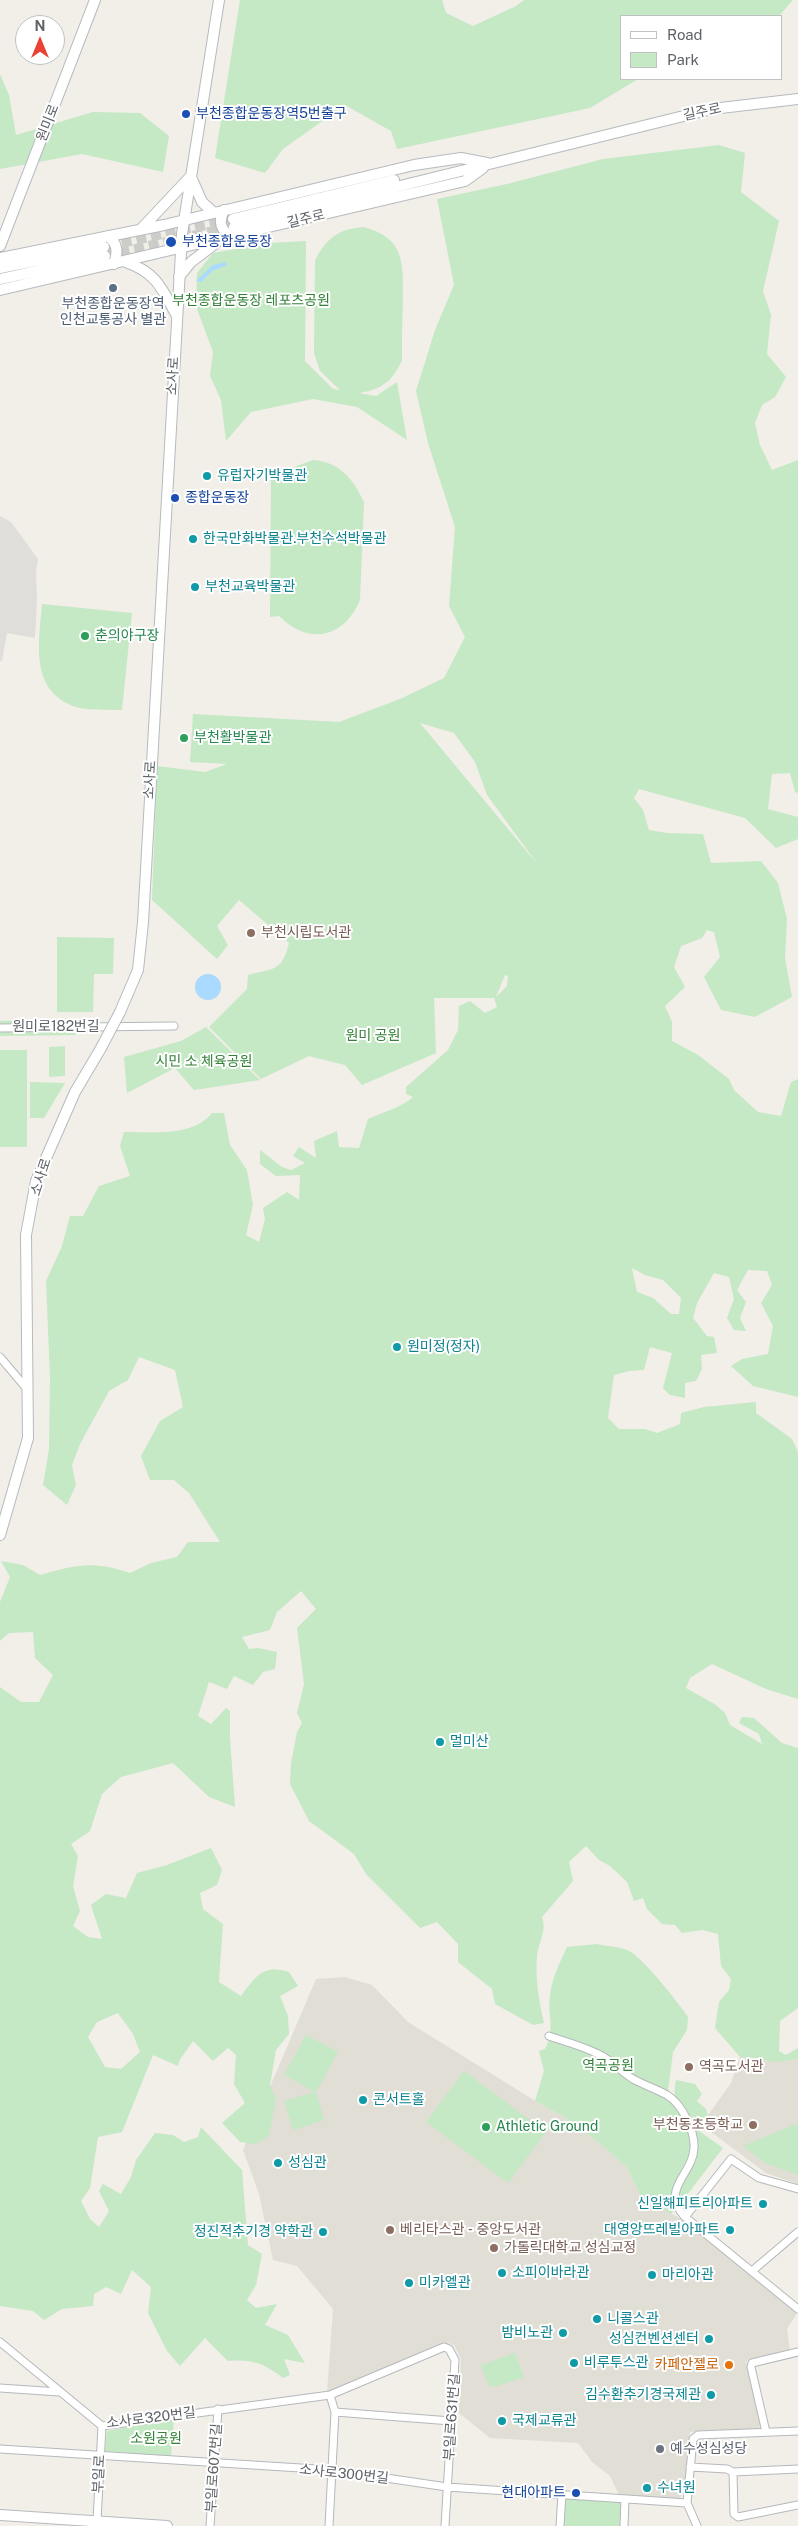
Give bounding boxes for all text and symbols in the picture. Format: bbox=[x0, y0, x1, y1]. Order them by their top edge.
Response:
north arrow bbox=[15, 15, 65, 65]
legend bbox=[620, 15, 783, 80]
text: N bbox=[35, 18, 45, 34]
text: Road bbox=[667, 26, 703, 43]
text: Park bbox=[667, 51, 699, 68]
street label: 길주로 bbox=[681, 100, 723, 124]
street label: 원미로 bbox=[33, 102, 63, 144]
place label: 부천종합운동장역5번출구 bbox=[196, 106, 347, 122]
marker: 부천종합운동장역5번출구 bbox=[180, 108, 192, 120]
street label: 길주로 bbox=[285, 206, 327, 232]
place label: 부천종합운동장 bbox=[182, 234, 272, 250]
marker: 부천종합운동장 bbox=[164, 235, 178, 249]
marker: 부천종합운동장역 인천교통공사 별관 bbox=[107, 282, 119, 294]
park label: 부천종합운동장 레포츠공원 bbox=[172, 293, 330, 309]
place label: 부천종합운동장역 인천교통공사 별관 bbox=[60, 296, 166, 328]
street label: 소사로 bbox=[164, 356, 182, 396]
place label: 유럽자기박물관 bbox=[217, 468, 307, 484]
marker: 유럽자기박물관 bbox=[201, 470, 213, 482]
place label: 종합운동장 bbox=[185, 490, 249, 506]
marker: 종합운동장 bbox=[169, 492, 181, 504]
place label: 한국만화박물관.부천수석박물관 bbox=[203, 531, 386, 547]
marker: 한국만화박물관.부천수석박물관 bbox=[187, 533, 199, 545]
place label: 부천교육박물관 bbox=[205, 579, 295, 595]
marker: 부천교육박물관 bbox=[189, 581, 201, 593]
place label: 춘의야구장 bbox=[95, 628, 159, 644]
marker: 춘의야구장 bbox=[79, 630, 91, 642]
place label: 부천활박물관 bbox=[194, 730, 271, 746]
marker: 부천활박물관 bbox=[178, 732, 190, 744]
street label: 소사로 bbox=[141, 760, 159, 800]
place label: 부천시립도서관 bbox=[261, 925, 351, 941]
marker: 부천시립도서관 bbox=[245, 927, 257, 939]
street label: 원미로182번길 bbox=[12, 1019, 100, 1035]
park label: 원미 공원 bbox=[346, 1028, 400, 1044]
park label: 시민 소 체육공원 bbox=[156, 1054, 252, 1070]
street label: 소사로 bbox=[27, 1156, 55, 1198]
place label: 원미정(정자) bbox=[407, 1339, 480, 1355]
marker: 원미정(정자) bbox=[391, 1341, 403, 1353]
place label: 멀미산 bbox=[450, 1734, 489, 1750]
marker: 멀미산 bbox=[434, 1736, 446, 1748]
park label: 역곡공원 bbox=[582, 2058, 634, 2074]
place label: 역곡도서관 bbox=[699, 2059, 763, 2075]
marker: 역곡도서관 bbox=[683, 2061, 695, 2073]
place label: 콘서트홀 bbox=[373, 2092, 425, 2108]
marker: 콘서트홀 bbox=[357, 2094, 369, 2106]
place label: 부천동초등학교 bbox=[653, 2117, 743, 2133]
place label: Athletic Ground bbox=[496, 2119, 598, 2135]
marker: 부천동초등학교 bbox=[747, 2119, 759, 2131]
marker: Athletic Ground bbox=[480, 2121, 492, 2133]
place label: 성심관 bbox=[288, 2155, 327, 2171]
marker: 성심관 bbox=[272, 2157, 284, 2169]
place label: 신일해피트리아파트 bbox=[637, 2196, 753, 2212]
marker: 신일해피트리아파트 bbox=[757, 2198, 769, 2210]
place label: 베리타스관 - 중앙도서관 bbox=[400, 2222, 541, 2238]
place label: 대영앙뜨레빌아파트 bbox=[604, 2222, 720, 2238]
place label: 정진적추기경 약학관 bbox=[194, 2224, 313, 2240]
marker: 베리타스관 - 중앙도서관 bbox=[384, 2224, 396, 2236]
marker: 대영앙뜨레빌아파트 bbox=[724, 2224, 736, 2236]
marker: 정진적추기경 약학관 bbox=[317, 2226, 329, 2238]
place label: 가톨릭대학교 성심교정 bbox=[504, 2240, 636, 2256]
marker: 가톨릭대학교 성심교정 bbox=[488, 2242, 500, 2254]
place label: 소피이바라관 bbox=[512, 2265, 589, 2281]
marker: 소피이바라관 bbox=[496, 2267, 508, 2279]
place label: 마리아관 bbox=[662, 2267, 714, 2283]
marker: 마리아관 bbox=[646, 2269, 658, 2281]
place label: 미카엘관 bbox=[419, 2275, 471, 2291]
marker: 미카엘관 bbox=[403, 2277, 415, 2289]
place label: 니콜스관 bbox=[607, 2311, 659, 2327]
marker: 니콜스관 bbox=[591, 2313, 603, 2325]
place label: 밤비노관 bbox=[501, 2325, 553, 2341]
marker: 밤비노관 bbox=[557, 2327, 569, 2339]
place label: 성심컨벤션센터 bbox=[609, 2331, 699, 2347]
marker: 성심컨벤션센터 bbox=[703, 2333, 715, 2345]
place label: 비루투스관 bbox=[584, 2355, 648, 2371]
marker: 비루투스관 bbox=[568, 2357, 580, 2369]
place label: 카페안젤로 bbox=[655, 2357, 719, 2373]
marker: 카페안젤로 bbox=[723, 2359, 735, 2371]
street label: 부일로631번길 bbox=[441, 2373, 463, 2461]
place label: 김수환추기경국제관 bbox=[585, 2387, 701, 2403]
marker: 김수환추기경국제관 bbox=[705, 2389, 717, 2401]
street label: 소사로320번길 bbox=[105, 2404, 197, 2432]
place label: 국제교류관 bbox=[512, 2413, 576, 2429]
marker: 국제교류관 bbox=[496, 2415, 508, 2427]
street label: 부일로607번길 bbox=[202, 2423, 226, 2513]
park label: 소원공원 bbox=[130, 2431, 182, 2447]
place label: 예수성심성당 bbox=[670, 2441, 747, 2457]
marker: 예수성심성당 bbox=[654, 2443, 666, 2455]
street label: 부일로 bbox=[90, 2454, 108, 2494]
street label: 소사로300번길 bbox=[298, 2461, 390, 2487]
place label: 수녀원 bbox=[657, 2480, 696, 2496]
marker: 수녀원 bbox=[641, 2482, 653, 2494]
place label: 현대아파트 bbox=[502, 2485, 566, 2501]
marker: 현대아파트 bbox=[570, 2487, 582, 2499]

